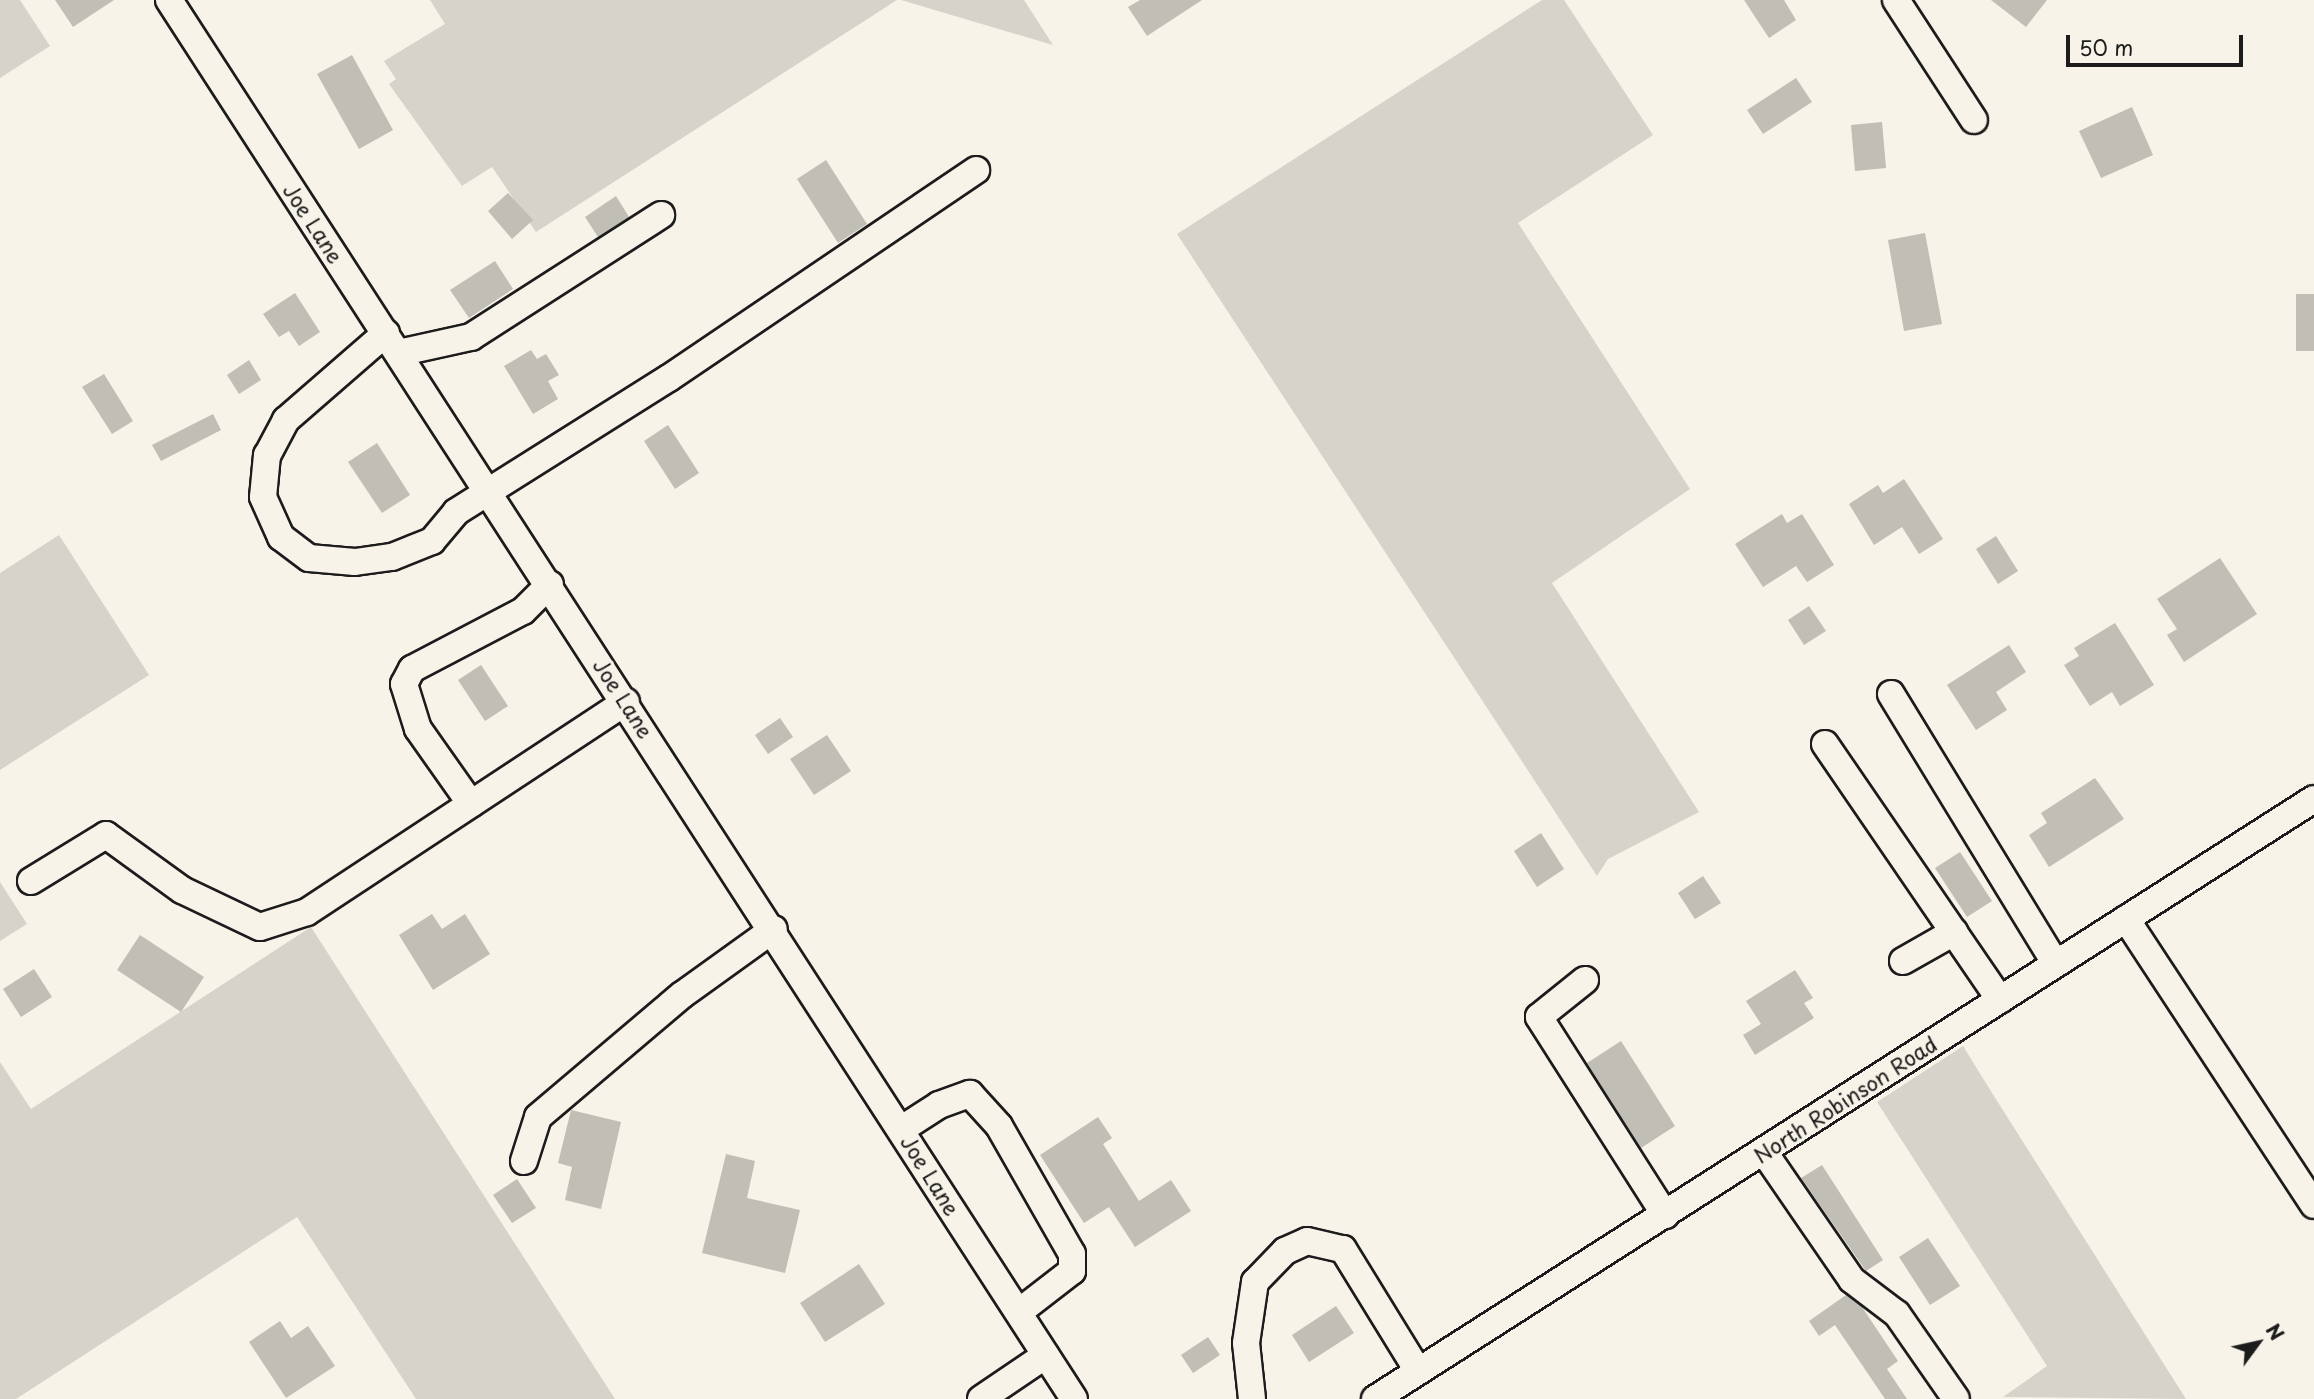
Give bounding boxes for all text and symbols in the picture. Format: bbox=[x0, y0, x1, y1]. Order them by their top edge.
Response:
scale bar bbox=[2069, 21, 2246, 65]
text: 50 m bbox=[2079, 31, 2133, 63]
street label: Joe Lane bbox=[279, 178, 349, 268]
street label: Joe Lane bbox=[589, 653, 659, 743]
street label: North Robinson Road bbox=[1749, 1030, 1941, 1168]
street label: Joe Lane bbox=[896, 1130, 966, 1220]
north arrow bbox=[2223, 1308, 2293, 1378]
text: N bbox=[2260, 1318, 2291, 1346]

